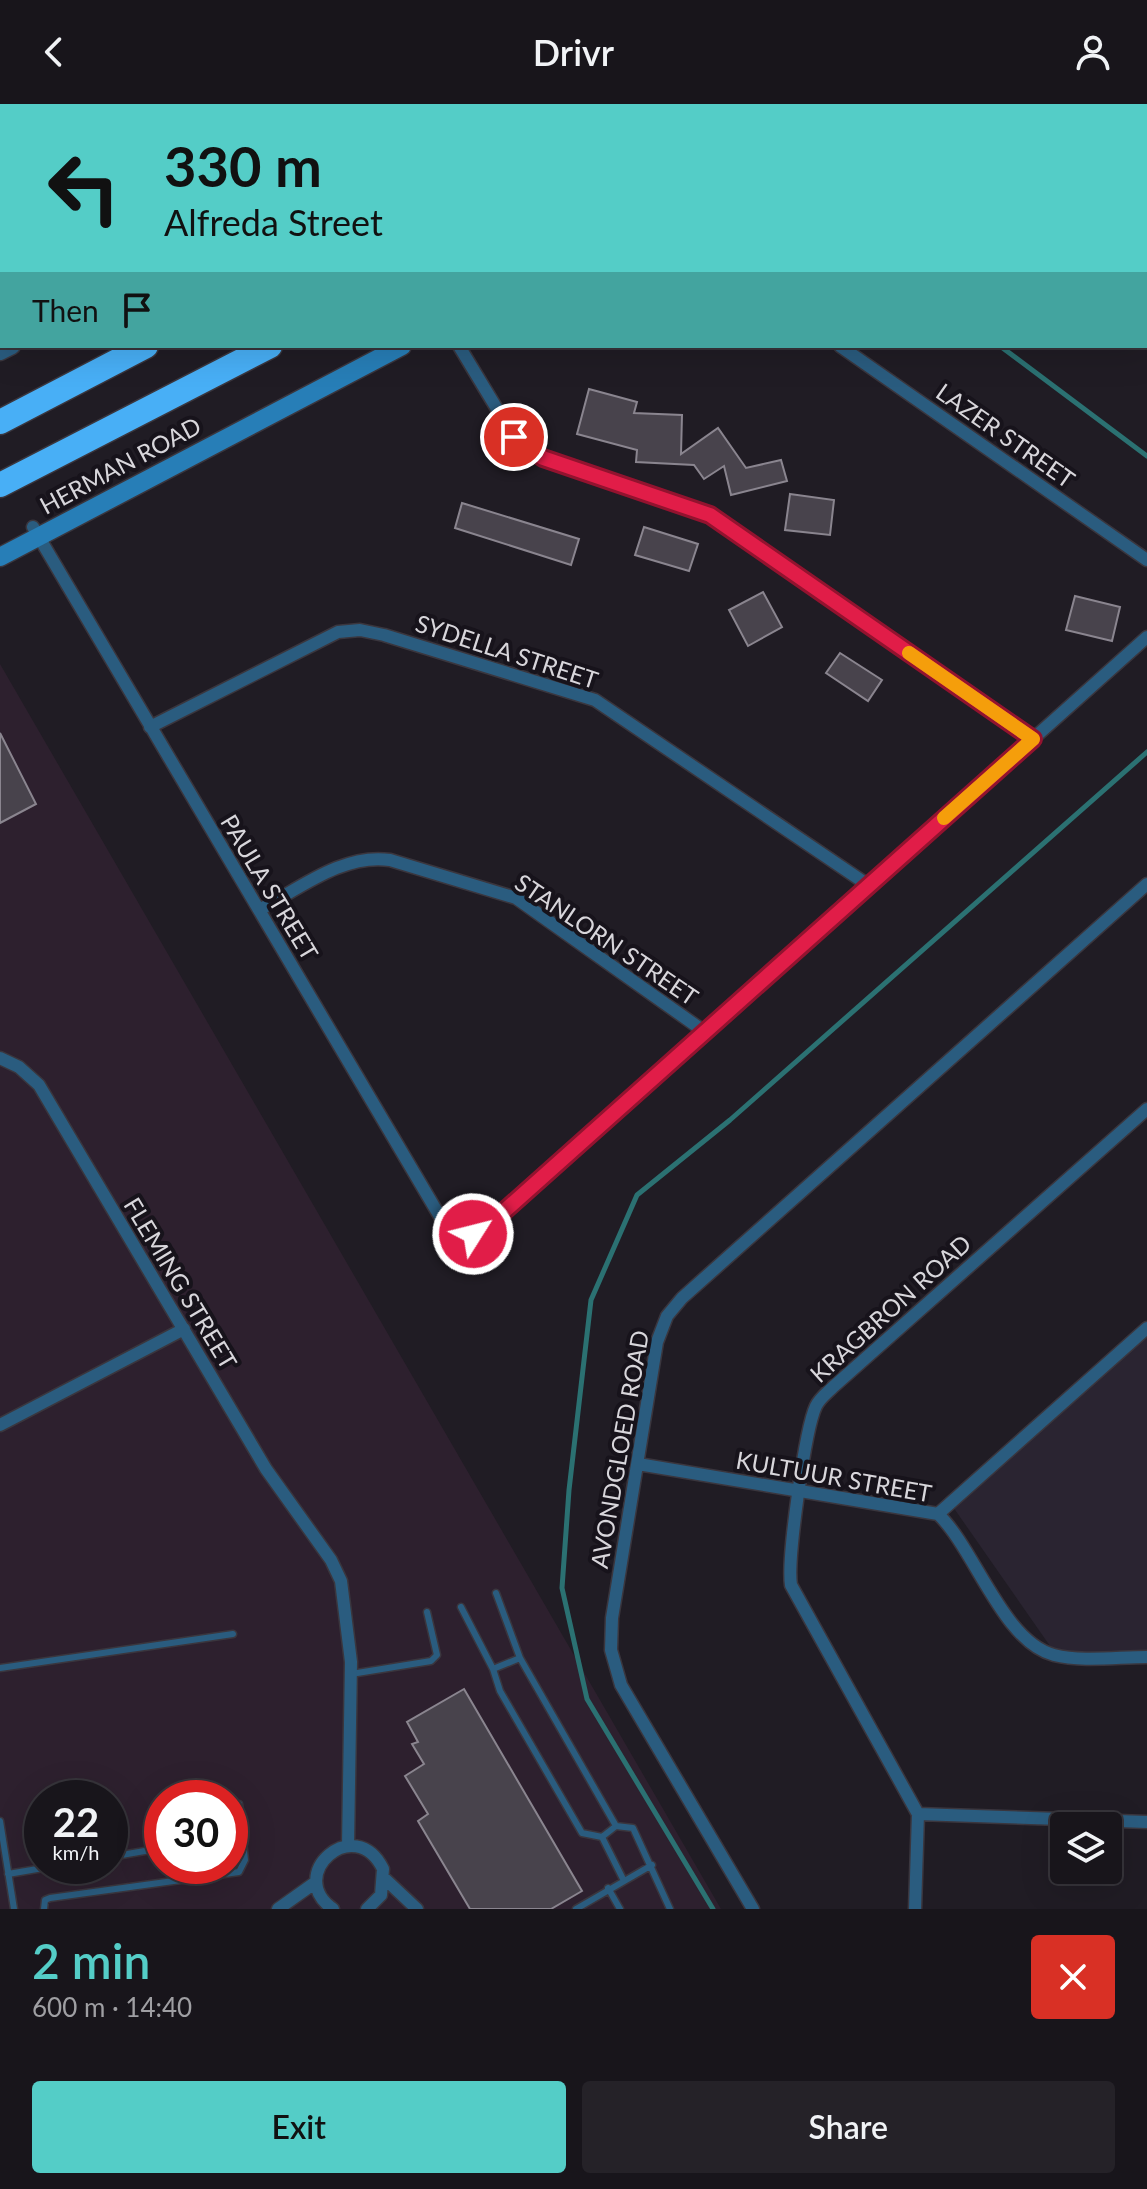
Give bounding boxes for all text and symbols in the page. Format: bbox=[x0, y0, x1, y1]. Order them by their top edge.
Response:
icon: back bbox=[32, 30, 76, 74]
text: Drivr bbox=[533, 30, 614, 74]
icon: person bbox=[1071, 30, 1115, 74]
text: 330 m bbox=[164, 132, 322, 199]
icon: left bbox=[32, 136, 136, 240]
text: Alfreda Street bbox=[164, 200, 383, 244]
icon: arrive bbox=[115, 288, 159, 332]
text: Then bbox=[32, 292, 99, 328]
street label: LAZER STREET bbox=[931, 377, 1081, 493]
pin bbox=[480, 403, 548, 471]
street label: HERMAN ROAD bbox=[34, 410, 206, 520]
icon: arrive bbox=[492, 415, 536, 459]
street label: SYDELLA STREET bbox=[412, 608, 602, 694]
street label: PAULA STREET bbox=[215, 809, 325, 965]
street label: STANLORN STREET bbox=[510, 867, 704, 1011]
street label: FLEMING STREET bbox=[118, 1192, 244, 1374]
position arrow bbox=[431, 1192, 515, 1276]
street label: KRAGBRON ROAD bbox=[804, 1228, 976, 1388]
street label: AVONDGLOED ROAD bbox=[584, 1328, 654, 1570]
street label: KULTUUR STREET bbox=[734, 1444, 934, 1508]
speed limit sign: 30 bbox=[144, 1780, 248, 1884]
text: 22 bbox=[53, 1798, 99, 1846]
map controls bbox=[1050, 1812, 1122, 1884]
button: layers bbox=[1050, 1812, 1122, 1884]
text: km/h bbox=[53, 1840, 99, 1864]
text: 2 min bbox=[32, 1932, 150, 1989]
button: close bbox=[1031, 1935, 1115, 2019]
text: 600 m · 14:40 bbox=[32, 1991, 192, 2023]
button: Exit bbox=[32, 2081, 566, 2173]
button: Share bbox=[582, 2081, 1115, 2173]

